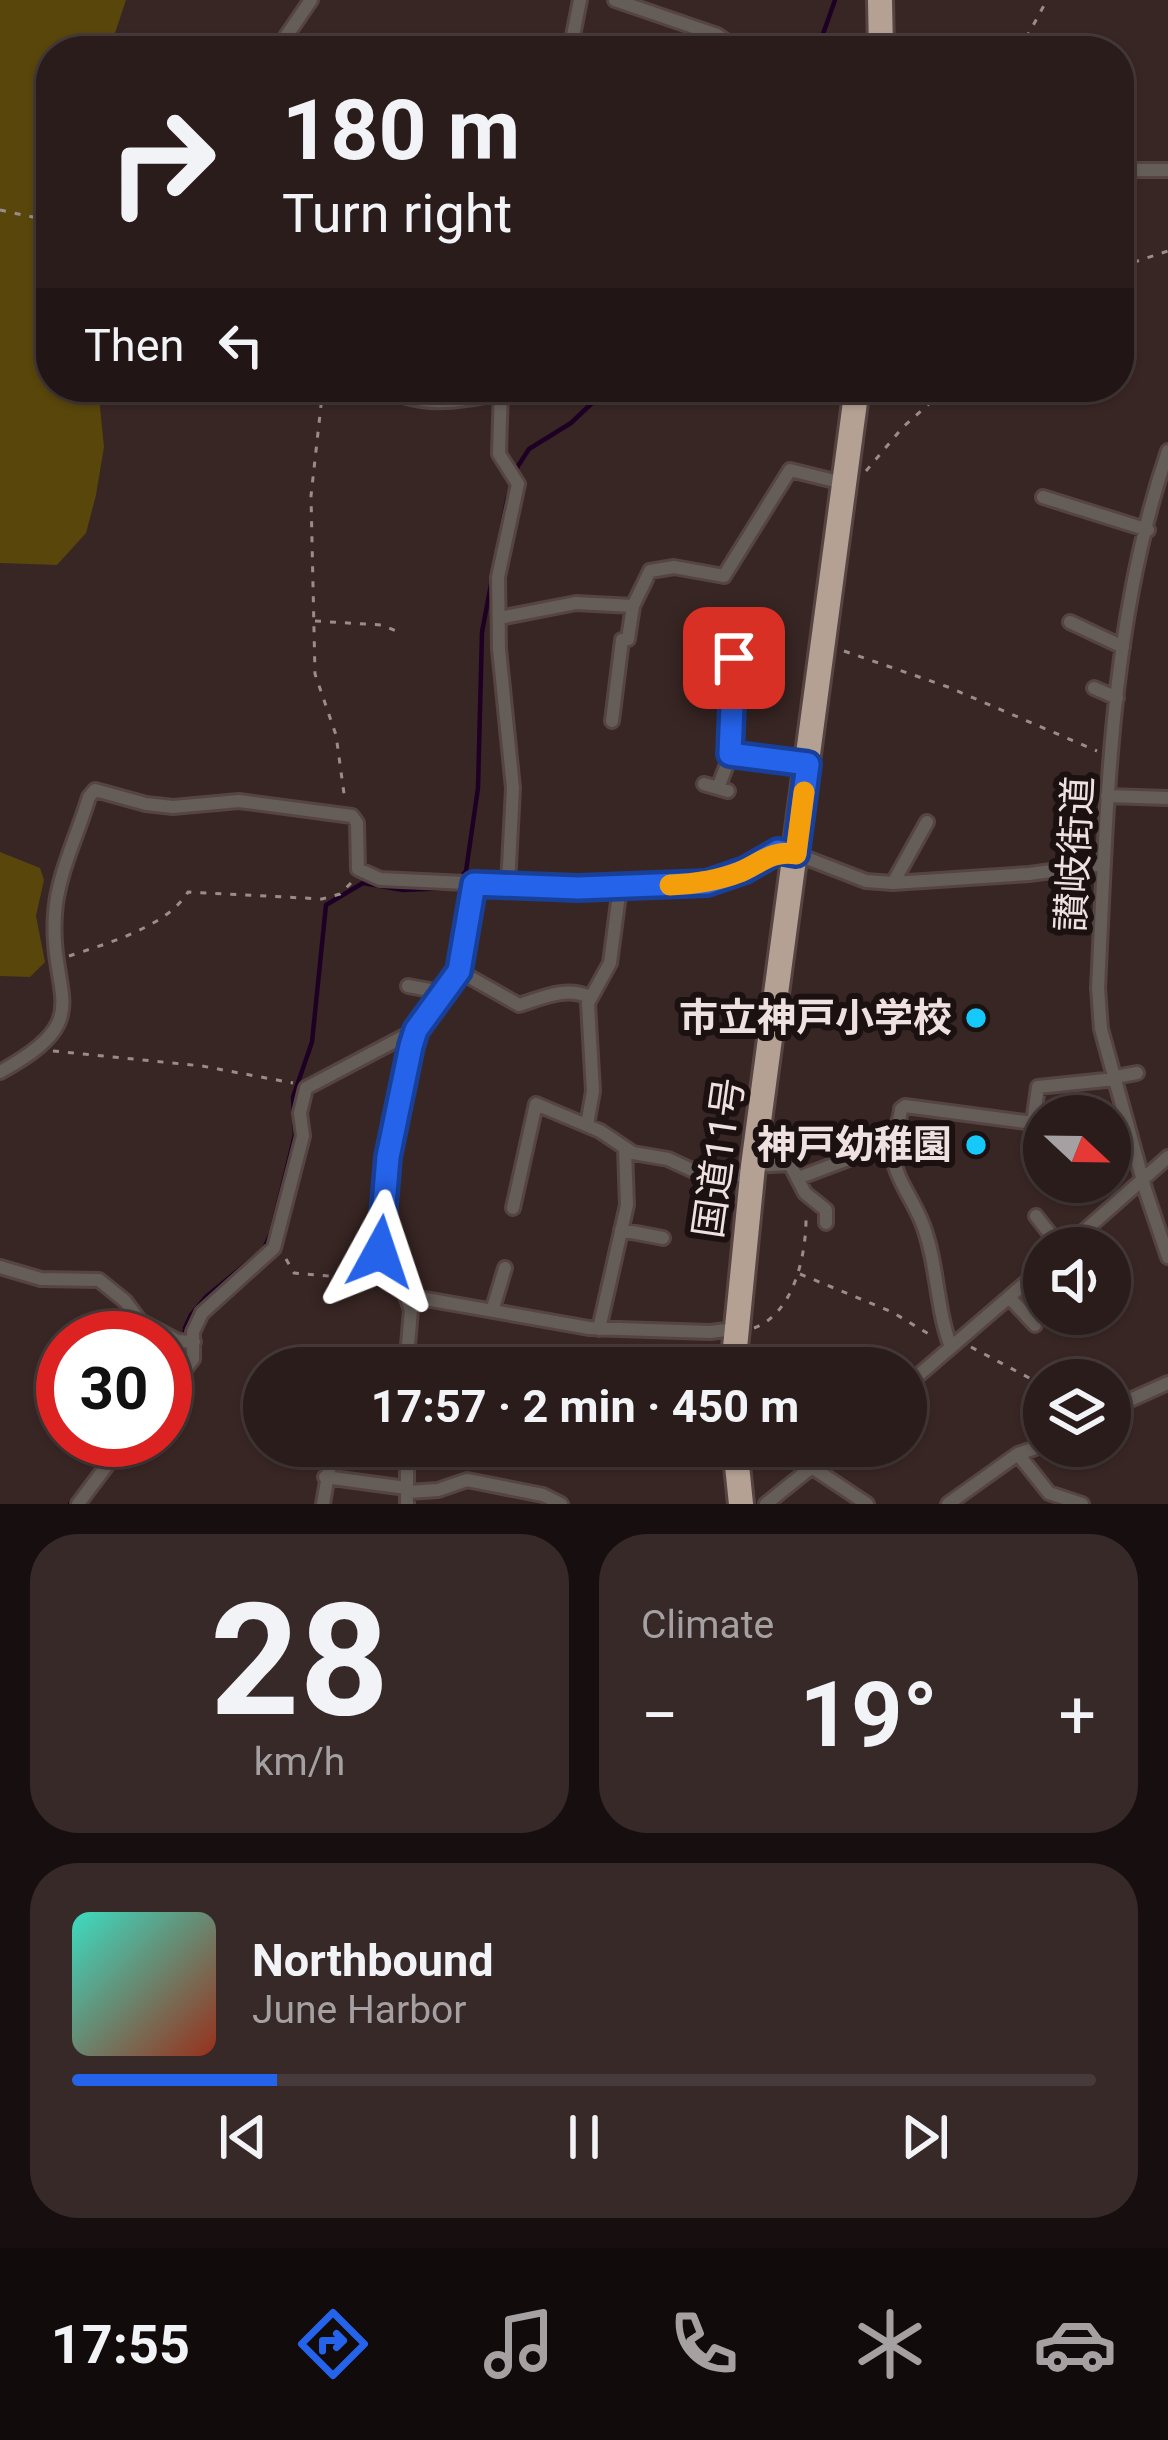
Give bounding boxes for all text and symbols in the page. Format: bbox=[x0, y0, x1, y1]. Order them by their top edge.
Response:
text: 180 m bbox=[282, 81, 520, 180]
icon: right bbox=[84, 84, 240, 240]
text: Turn right bbox=[282, 182, 512, 245]
icon: left bbox=[208, 312, 274, 378]
text: Then bbox=[84, 319, 184, 372]
pin bbox=[683, 607, 785, 709]
icon: arrive bbox=[701, 625, 767, 691]
street label: 讃岐街道 bbox=[1048, 775, 1102, 933]
place label: 市立神戸小学校 bbox=[679, 995, 952, 1041]
marker: 市立神戸小学校 bbox=[963, 1005, 989, 1031]
street label: 国道11号 bbox=[685, 1075, 753, 1241]
north arrow bbox=[1023, 1095, 1131, 1203]
map controls bbox=[1023, 1095, 1131, 1467]
place label: 神戸幼稚園 bbox=[757, 1122, 952, 1168]
marker: 神戸幼稚園 bbox=[963, 1132, 989, 1158]
position arrow bbox=[317, 1189, 443, 1315]
button: sound bbox=[1023, 1227, 1131, 1335]
speed limit sign: 30 bbox=[36, 1311, 192, 1467]
button: layers bbox=[1023, 1359, 1131, 1467]
text: 17:57 · 2 min · 450 m bbox=[371, 1380, 799, 1433]
text: 28 bbox=[210, 1569, 389, 1752]
text: Climate bbox=[641, 1602, 774, 1648]
text: 19° bbox=[799, 1663, 938, 1768]
text: − bbox=[641, 1677, 679, 1754]
text: + bbox=[1059, 1677, 1096, 1754]
text: km/h bbox=[254, 1739, 345, 1785]
text: Northbound bbox=[252, 1934, 494, 1987]
text: June Harbor bbox=[252, 1987, 467, 2033]
icon: previous bbox=[210, 2104, 276, 2170]
icon: pause bbox=[551, 2104, 617, 2170]
icon: next bbox=[892, 2104, 958, 2170]
icon: directions bbox=[291, 2302, 375, 2386]
icon: music bbox=[477, 2302, 561, 2386]
icon: phone bbox=[662, 2302, 746, 2386]
icon: climate bbox=[848, 2302, 932, 2386]
icon: car bbox=[1033, 2302, 1117, 2386]
text: 17:55 bbox=[51, 2313, 190, 2376]

